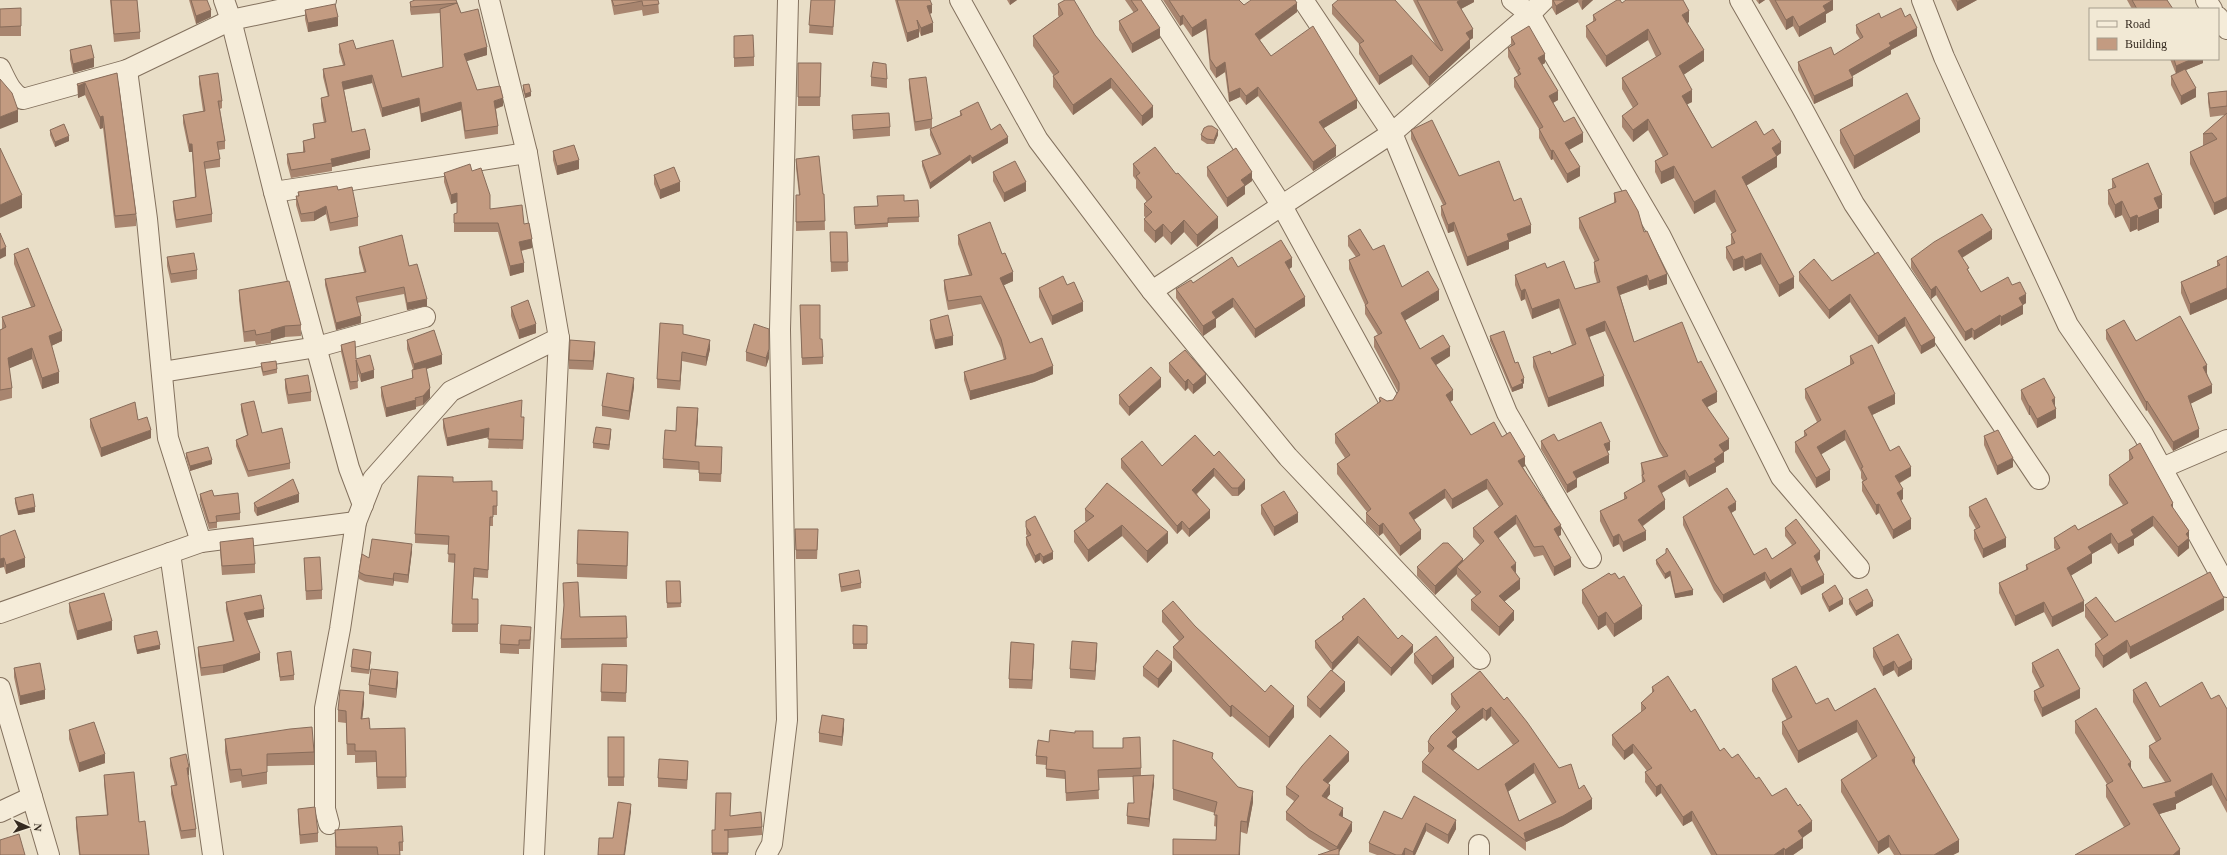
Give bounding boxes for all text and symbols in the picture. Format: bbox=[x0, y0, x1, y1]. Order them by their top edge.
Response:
legend bbox=[2089, 8, 2219, 60]
text: Road bbox=[2125, 17, 2150, 31]
text: Building bbox=[2125, 37, 2167, 51]
north arrow bbox=[8, 807, 48, 847]
text: N bbox=[32, 823, 44, 832]

